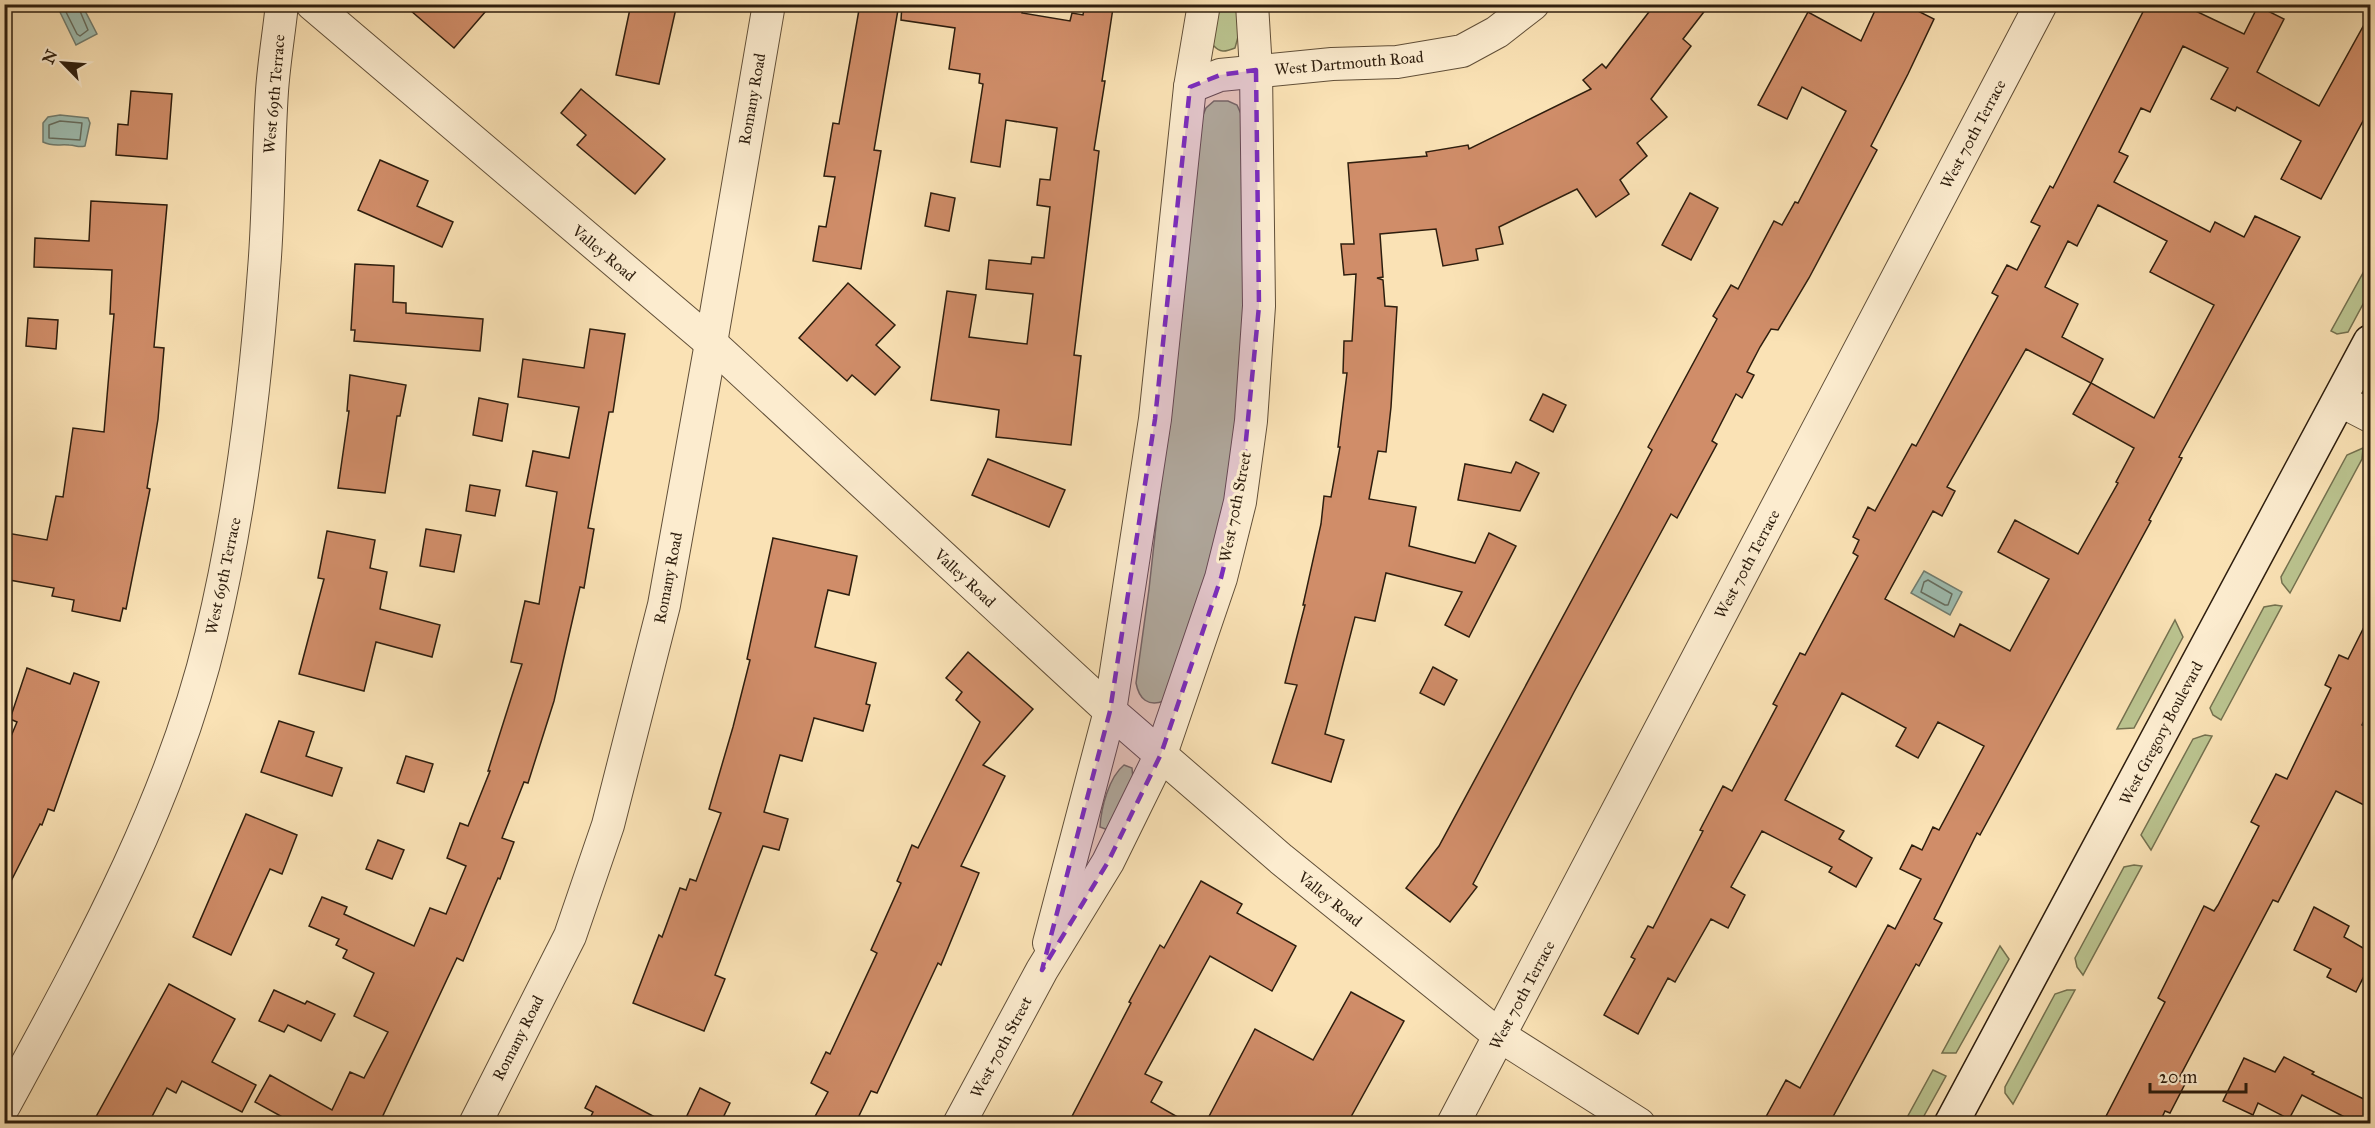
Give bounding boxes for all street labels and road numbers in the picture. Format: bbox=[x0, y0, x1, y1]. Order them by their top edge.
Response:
street label: West 69th Terrace bbox=[259, 33, 289, 154]
street label: West Dartmouth Road bbox=[1274, 47, 1424, 79]
street label: Romany Road bbox=[735, 52, 769, 146]
street label: West 70th Terrace bbox=[1936, 76, 2010, 192]
street label: Valley Road bbox=[568, 220, 640, 285]
street label: West 70th Street bbox=[1215, 450, 1255, 564]
street label: West 70th Terrace bbox=[1710, 506, 1784, 622]
street label: West 69th Terrace bbox=[201, 515, 245, 636]
street label: Romany Road bbox=[650, 531, 686, 625]
street label: Valley Road bbox=[930, 544, 1000, 611]
street label: West Gregory Boulevard bbox=[2115, 658, 2208, 808]
street label: Valley Road bbox=[1293, 867, 1366, 931]
street label: West 70th Terrace bbox=[1485, 937, 1559, 1053]
street label: Romany Road bbox=[488, 992, 548, 1084]
street label: West 70th Street bbox=[966, 993, 1036, 1101]

